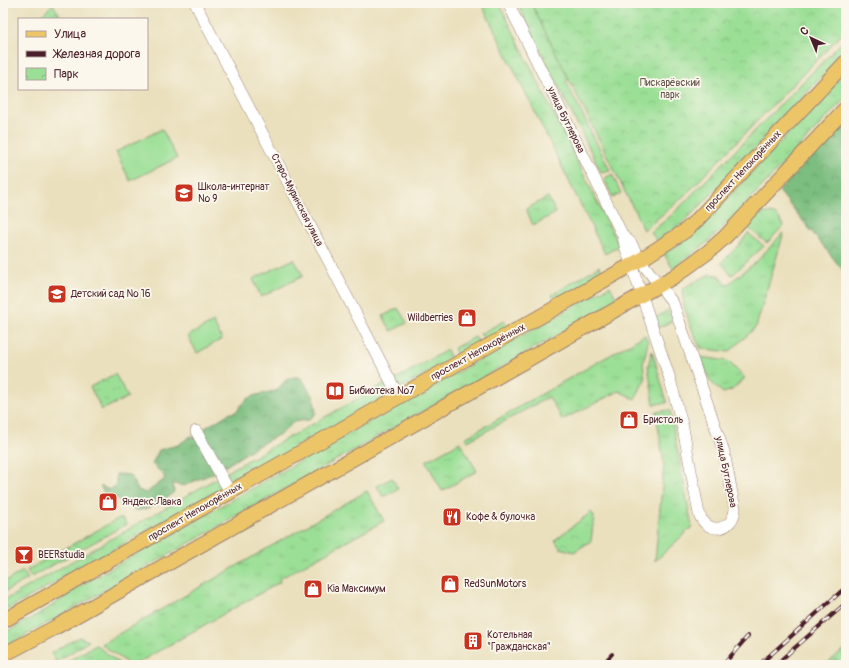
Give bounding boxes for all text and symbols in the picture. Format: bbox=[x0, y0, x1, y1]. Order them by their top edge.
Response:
legend bbox=[18, 18, 148, 90]
north arrow bbox=[791, 18, 831, 58]
text: С bbox=[797, 24, 812, 38]
text: Улица bbox=[54, 27, 86, 42]
text: Железная дорога bbox=[52, 47, 141, 62]
text: Парк bbox=[54, 67, 79, 82]
park label: Пискарёвский парк bbox=[640, 77, 700, 101]
street label: улица Бутлерова bbox=[544, 84, 587, 155]
street label: проспект Непокорённых bbox=[702, 128, 784, 214]
street label: Старо-Муринская улица bbox=[268, 152, 326, 249]
place label: Школа-интернат № 9 bbox=[198, 181, 270, 205]
school or university icon: Школа-интернат № 9 bbox=[173, 182, 195, 204]
school or university icon: Детский сад № 16 bbox=[46, 283, 68, 305]
place label: Детский сад № 16 bbox=[70, 288, 151, 300]
shop icon: Wildberries bbox=[456, 307, 478, 329]
place label: Wildberries bbox=[407, 312, 454, 324]
street label: проспект Непокорённых bbox=[429, 321, 527, 383]
library icon: Бибиотека №7 bbox=[324, 380, 346, 402]
place label: Бибиотека №7 bbox=[349, 385, 415, 397]
shop icon: Бристоль bbox=[618, 409, 640, 431]
place label: Бристоль bbox=[643, 414, 684, 426]
street label: улица Бутлерова bbox=[712, 434, 739, 509]
street label: проспект Непокорённых bbox=[146, 480, 244, 544]
shop icon: Яндекс.Лавка bbox=[97, 491, 119, 513]
place label: Яндекс.Лавка bbox=[122, 496, 182, 508]
restaurant icon: Кофе & булочка bbox=[441, 506, 463, 528]
place label: Кофе & булочка bbox=[466, 511, 536, 523]
bar icon: BEERstudia bbox=[13, 544, 35, 566]
place label: BEERstudia bbox=[38, 549, 85, 561]
shop icon: RedSunMotors bbox=[439, 573, 461, 595]
shop icon: Kia Максимум bbox=[302, 578, 324, 600]
place label: RedSunMotors bbox=[464, 578, 527, 590]
place label: Kia Максимум bbox=[327, 583, 386, 595]
place label: Котельная "Гражданская" bbox=[487, 629, 551, 653]
building icon: Котельная "Гражданская" bbox=[462, 630, 484, 652]

